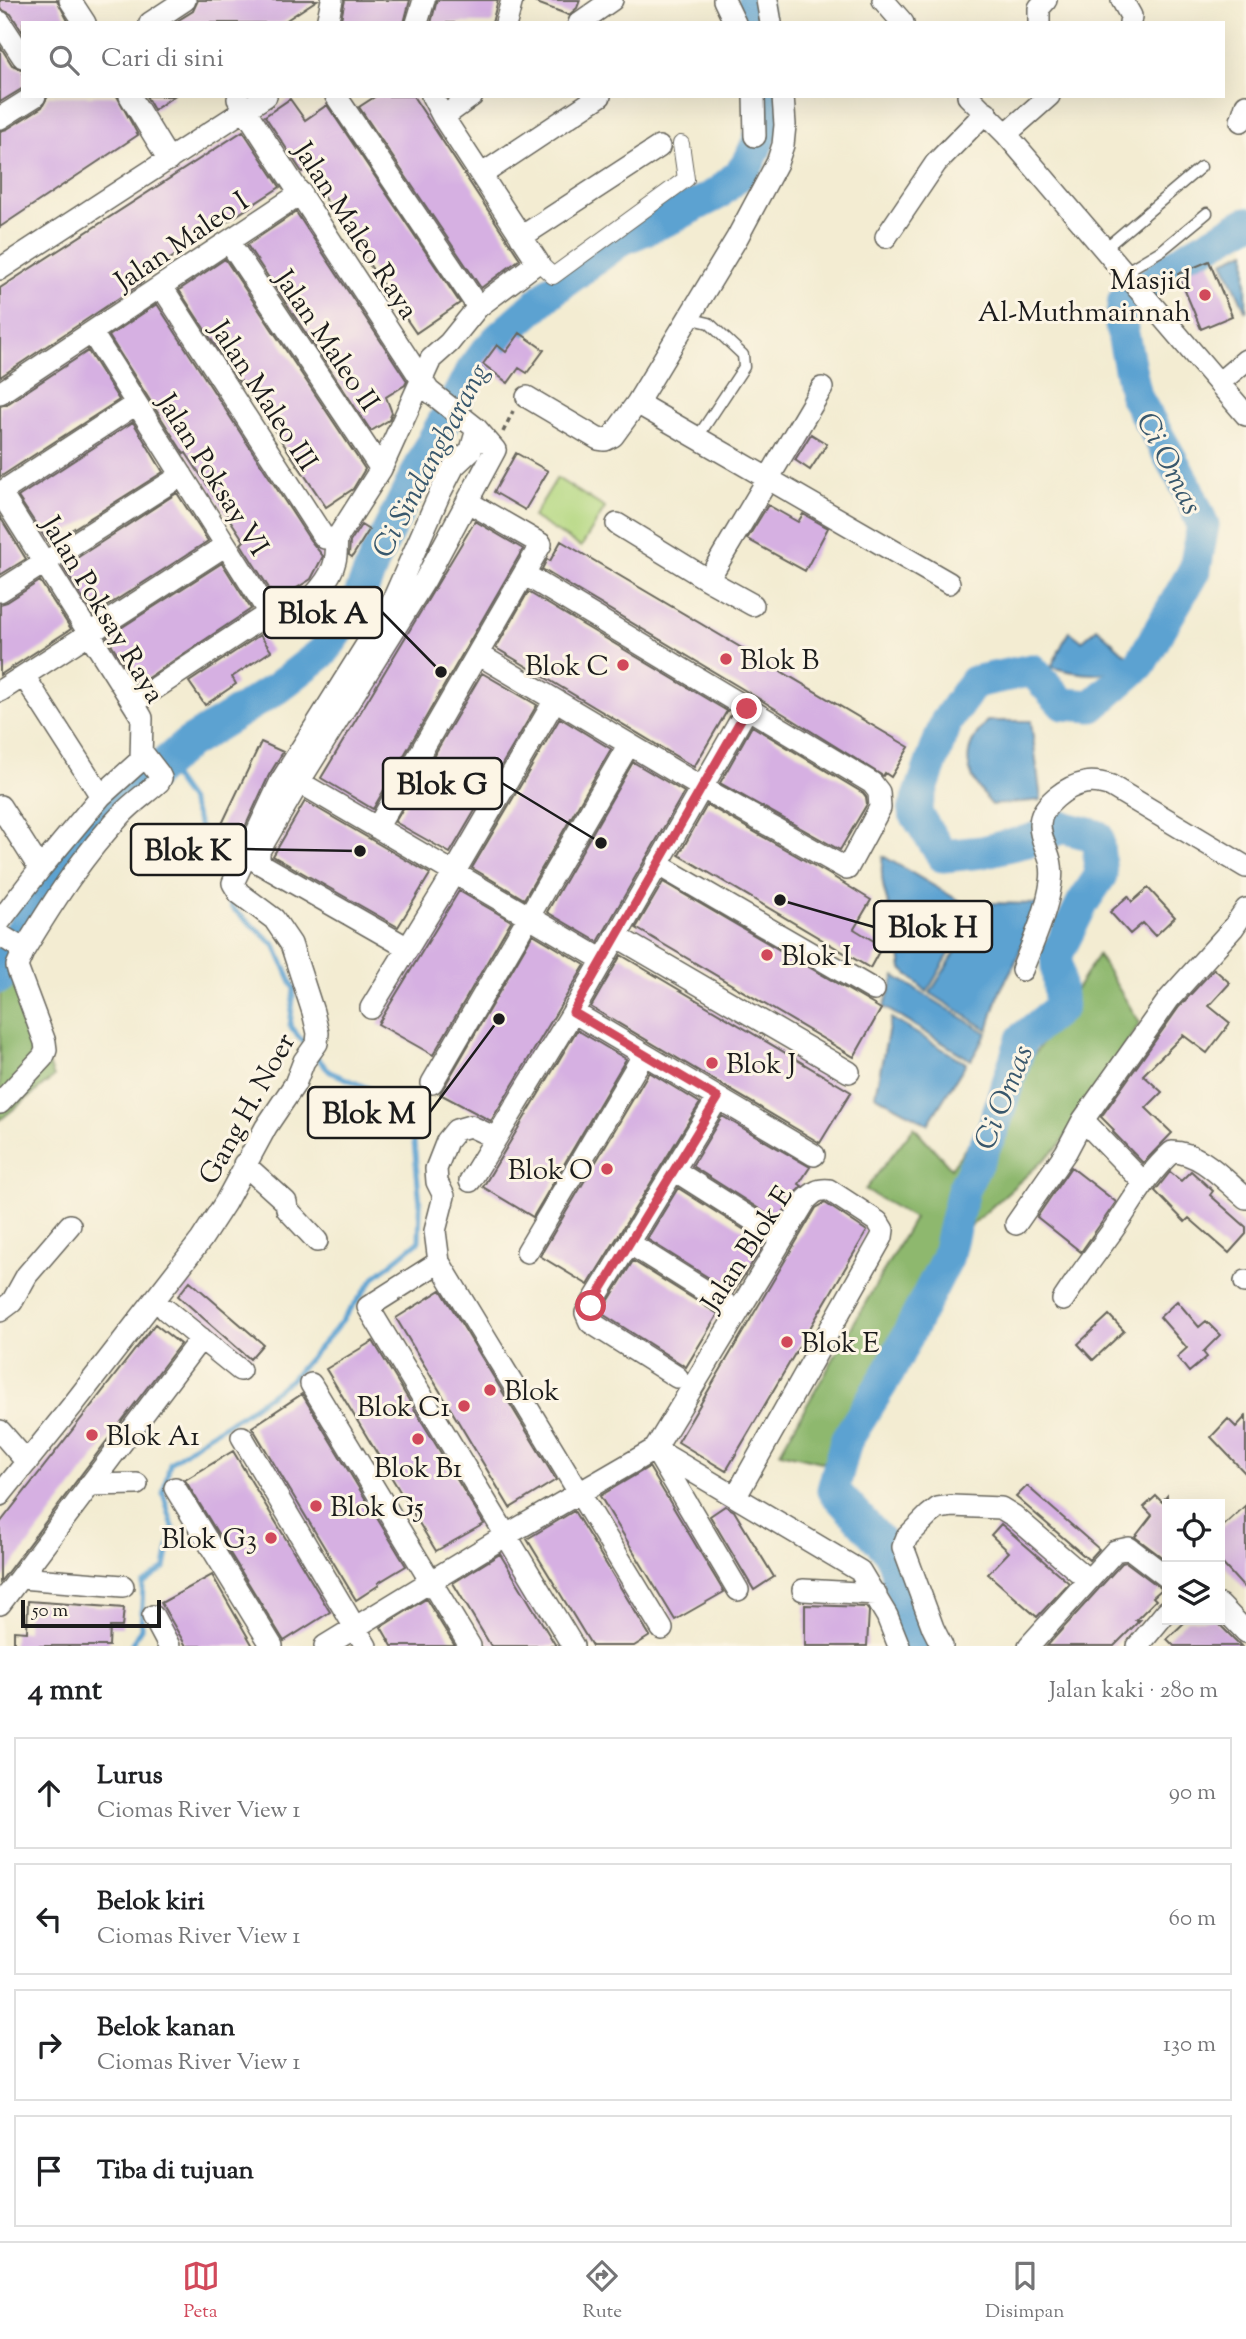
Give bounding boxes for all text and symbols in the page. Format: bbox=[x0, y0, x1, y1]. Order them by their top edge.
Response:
search box bbox=[21, 21, 1225, 98]
icon: search bbox=[45, 41, 83, 79]
text: Cari di sini bbox=[101, 41, 224, 78]
street label: Jalan Maleo Raya bbox=[281, 133, 427, 328]
street label: Jalan Maleo I bbox=[106, 183, 258, 303]
street label: Jalan Maleo II bbox=[262, 261, 388, 420]
place label: Masjid Al-Muthmainnah bbox=[978, 262, 1191, 334]
marker: Masjid Al-Muthmainnah bbox=[1197, 287, 1213, 303]
street label: Jalan Maleo III bbox=[198, 312, 326, 480]
water label: Ci Sindangbarang bbox=[363, 356, 502, 566]
street label: Jalan Poksay VI bbox=[145, 385, 277, 564]
water label: Ci Omas bbox=[1124, 406, 1212, 523]
street label: Jalan Poksay Raya bbox=[29, 508, 173, 712]
callout: Blok A bbox=[264, 587, 382, 638]
text: Blok A bbox=[278, 594, 369, 637]
place label: Blok B bbox=[740, 642, 819, 682]
place label: Blok C bbox=[525, 648, 609, 688]
marker: Blok B bbox=[718, 651, 734, 667]
marker: Blok C bbox=[615, 657, 631, 673]
route end bbox=[731, 693, 762, 724]
callout: Blok G bbox=[383, 758, 502, 809]
text: Blok G bbox=[397, 765, 488, 808]
callout: Blok K bbox=[131, 824, 246, 875]
text: Blok K bbox=[144, 831, 232, 874]
callout: Blok H bbox=[874, 901, 992, 952]
text: Blok H bbox=[888, 908, 978, 951]
place label: Blok I bbox=[781, 938, 852, 978]
marker: Blok I bbox=[759, 947, 775, 963]
street label: Gang H. Noer bbox=[190, 1026, 307, 1192]
water label: Ci Omas bbox=[965, 1039, 1046, 1157]
place label: Blok J bbox=[726, 1046, 796, 1086]
marker: Blok J bbox=[704, 1055, 720, 1071]
callout: Blok M bbox=[308, 1087, 430, 1138]
text: Blok M bbox=[322, 1094, 416, 1137]
place label: Blok O bbox=[508, 1152, 593, 1192]
marker: Blok O bbox=[599, 1161, 615, 1177]
street label: Jalan Blok E bbox=[692, 1179, 804, 1322]
route start bbox=[575, 1290, 606, 1321]
place label: Blok E bbox=[801, 1325, 879, 1365]
marker: Blok E bbox=[779, 1334, 795, 1350]
place label: Blok bbox=[504, 1373, 559, 1413]
marker: Blok bbox=[482, 1382, 498, 1398]
place label: Blok C1 bbox=[357, 1389, 450, 1429]
marker: Blok C1 bbox=[456, 1398, 472, 1414]
place label: Blok A1 bbox=[106, 1418, 200, 1458]
marker: Blok A1 bbox=[84, 1427, 100, 1443]
marker: Blok B1 bbox=[410, 1431, 426, 1447]
place label: Blok B1 bbox=[374, 1450, 462, 1490]
place label: Blok G5 bbox=[330, 1489, 424, 1529]
marker: Blok G5 bbox=[308, 1498, 324, 1514]
map controls bbox=[1162, 1499, 1225, 1625]
button: locate bbox=[1162, 1499, 1225, 1562]
place label: Blok G3 bbox=[161, 1521, 257, 1561]
marker: Blok G3 bbox=[263, 1530, 279, 1546]
button: layers bbox=[1162, 1562, 1225, 1625]
scale bar bbox=[21, 1597, 161, 1629]
text: 50 m bbox=[32, 1598, 68, 1625]
text: 4 mnt bbox=[28, 1670, 102, 1713]
text: Jalan kaki · 280 m bbox=[1049, 1675, 1218, 1708]
text: Lurus bbox=[97, 1758, 163, 1795]
icon: ahead bbox=[30, 1774, 68, 1812]
text: 90 m bbox=[1169, 1777, 1216, 1810]
text: Ciomas River View 1 bbox=[97, 1795, 300, 1828]
text: Belok kiri bbox=[97, 1884, 205, 1921]
icon: left bbox=[30, 1900, 68, 1938]
text: 60 m bbox=[1168, 1903, 1216, 1936]
text: Ciomas River View 1 bbox=[97, 1921, 300, 1954]
text: Belok kanan bbox=[97, 2010, 235, 2047]
icon: right bbox=[30, 2026, 68, 2064]
text: 130 m bbox=[1163, 2029, 1216, 2062]
text: Ciomas River View 1 bbox=[97, 2047, 300, 2080]
icon: arrive bbox=[30, 2152, 68, 2190]
text: Tiba di tujuan bbox=[97, 2153, 254, 2190]
tab: Peta bbox=[182, 2257, 220, 2326]
tab: Rute bbox=[583, 2257, 622, 2326]
tab: Disimpan bbox=[985, 2257, 1064, 2326]

